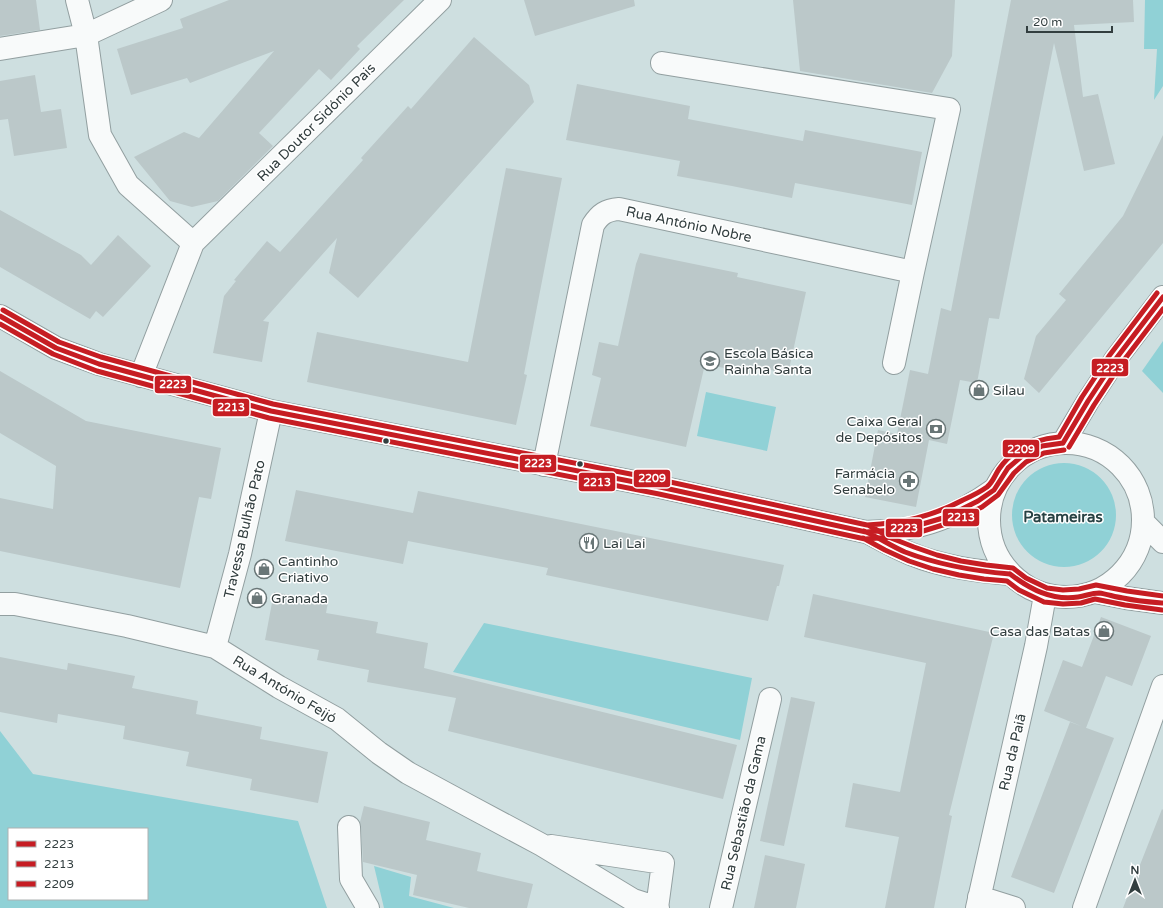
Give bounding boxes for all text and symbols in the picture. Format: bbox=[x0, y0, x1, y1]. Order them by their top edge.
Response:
scale bar bbox=[1027, 8, 1112, 34]
text: 20 m bbox=[1033, 15, 1062, 29]
street label: Rua Doutor Sidónio Pais bbox=[254, 59, 379, 185]
street label: Rua António Nobre bbox=[624, 203, 753, 246]
place label: Escola Básica Rainha Santa bbox=[724, 345, 814, 378]
school or university icon: Escola Básica Rainha Santa bbox=[699, 350, 721, 372]
line badge: 2223 bbox=[1091, 358, 1129, 377]
text: 2223 bbox=[1096, 362, 1124, 375]
line badge: 2223 bbox=[154, 375, 192, 394]
text: 2223 bbox=[159, 378, 187, 391]
shop icon: Silau bbox=[968, 379, 990, 401]
place label: Silau bbox=[993, 382, 1025, 399]
line badge: 2213 bbox=[212, 398, 250, 417]
text: 2213 bbox=[217, 401, 245, 414]
place label: Caixa Geral de Depósitos bbox=[835, 413, 922, 446]
bank icon: Caixa Geral de Depósitos bbox=[925, 418, 947, 440]
unlabelled marker bbox=[381, 436, 391, 446]
line badge: 2209 bbox=[1002, 439, 1040, 458]
text: 2209 bbox=[1007, 443, 1035, 456]
line badge: 2223 bbox=[519, 454, 557, 473]
text: 2223 bbox=[524, 457, 552, 470]
street label: Travessa Bulhão Pato bbox=[220, 458, 269, 600]
unlabelled marker bbox=[575, 459, 585, 469]
place label: Farmácia Senabelo bbox=[833, 465, 895, 498]
line badge: 2209 bbox=[633, 469, 671, 488]
pharmacy icon: Farmácia Senabelo bbox=[898, 470, 920, 492]
line badge: 2213 bbox=[578, 472, 616, 492]
text: 2209 bbox=[638, 472, 666, 485]
text: 2213 bbox=[583, 476, 611, 489]
line badge: 2213 bbox=[942, 508, 980, 527]
district label: Patameiras bbox=[1023, 508, 1103, 526]
text: 2213 bbox=[947, 511, 975, 524]
line badge: 2223 bbox=[885, 518, 923, 538]
text: 2223 bbox=[890, 522, 918, 535]
restaurant icon: Lai Lai bbox=[578, 532, 600, 554]
place label: Lai Lai bbox=[603, 535, 645, 552]
place label: Cantinho Criativo bbox=[278, 553, 338, 586]
shop icon: Cantinho Criativo bbox=[253, 558, 275, 580]
shop icon: Granada bbox=[246, 587, 268, 609]
place label: Granada bbox=[271, 590, 328, 607]
shop icon: Casa das Batas bbox=[1093, 620, 1115, 642]
place label: Casa das Batas bbox=[990, 623, 1090, 640]
street label: Rua António Feijó bbox=[230, 652, 340, 727]
street label: Rua da Paiã bbox=[995, 712, 1030, 792]
street label: Rua Sebastião da Gama bbox=[717, 734, 770, 892]
legend bbox=[8, 828, 148, 900]
text: 2223 bbox=[44, 837, 74, 851]
text: 2213 bbox=[44, 857, 74, 871]
north arrow bbox=[1115, 860, 1155, 900]
text: N bbox=[1131, 864, 1139, 877]
text: 2209 bbox=[44, 877, 74, 891]

